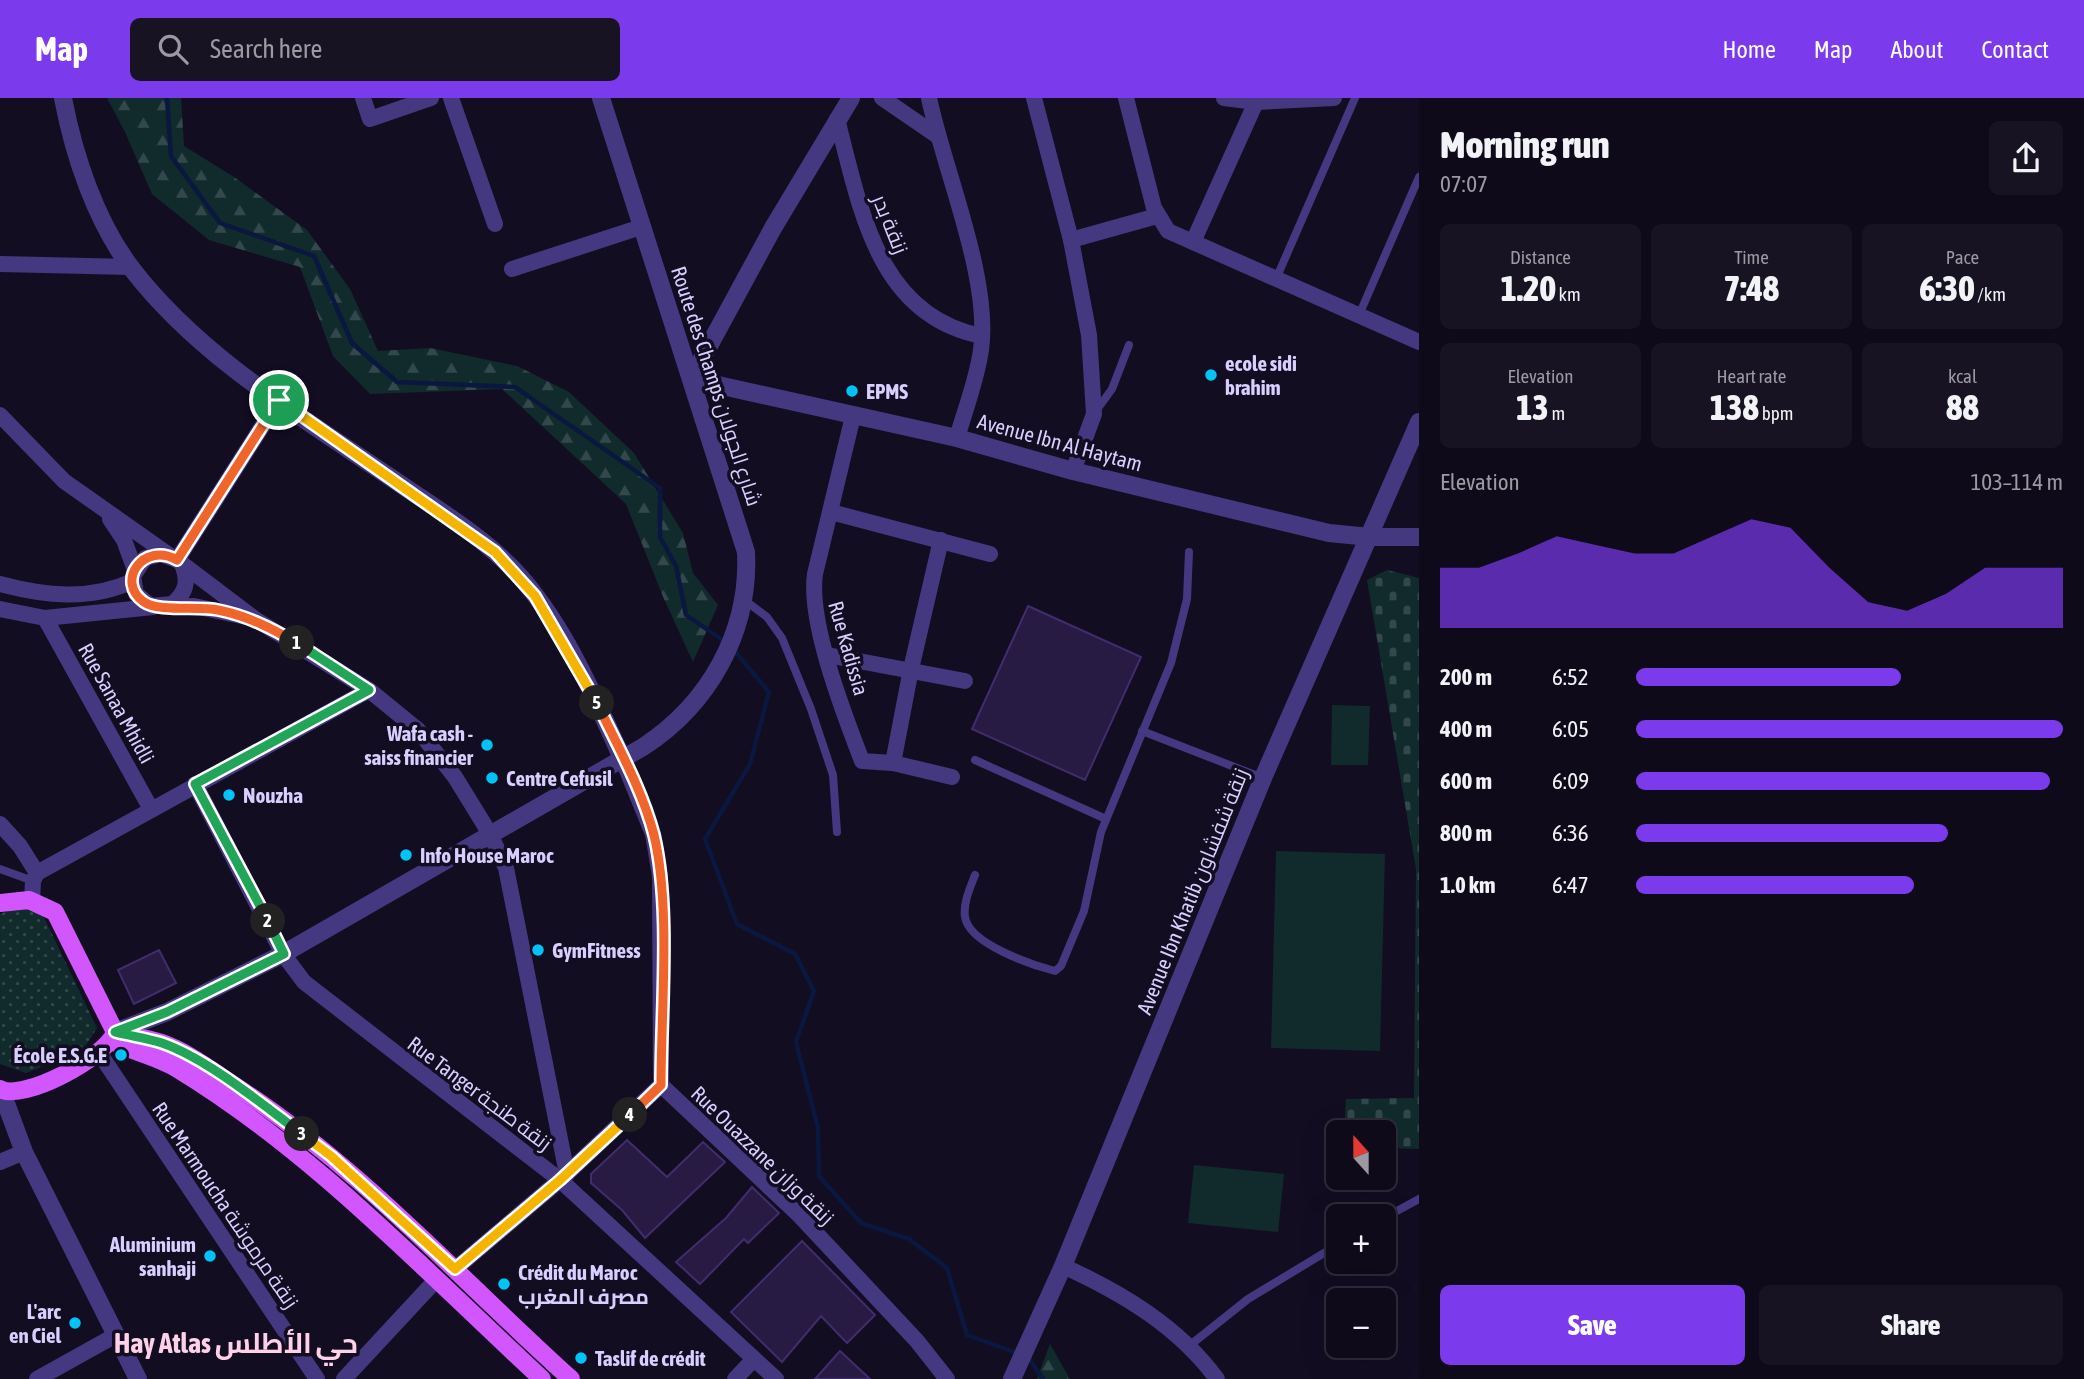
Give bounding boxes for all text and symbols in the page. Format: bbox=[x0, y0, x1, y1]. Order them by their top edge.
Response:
search box bbox=[130, 18, 620, 81]
text: Map bbox=[35, 30, 88, 68]
icon: search bbox=[154, 30, 192, 68]
text: Search here bbox=[210, 34, 322, 64]
text: Home bbox=[1722, 36, 1776, 63]
text: Map bbox=[1814, 36, 1852, 63]
text: About bbox=[1890, 36, 1943, 63]
text: Contact bbox=[1981, 36, 2049, 63]
button: share bbox=[1989, 121, 2063, 195]
text: Morning run bbox=[1440, 123, 1610, 166]
text: 07:07 bbox=[1440, 171, 1488, 197]
street label: زنقة بدر bbox=[867, 190, 914, 258]
text: Distance bbox=[1510, 246, 1571, 268]
text: Time bbox=[1734, 246, 1769, 268]
text: Pace bbox=[1946, 246, 1979, 268]
street label: Route des Champs شارع الجولان bbox=[664, 263, 767, 510]
text: 1.20 bbox=[1500, 268, 1556, 308]
text: 7:48 bbox=[1724, 268, 1779, 308]
text: 6:30 bbox=[1919, 268, 1975, 308]
text: km bbox=[1556, 283, 1581, 305]
text: /km bbox=[1975, 283, 2006, 305]
place label: ecole sidi brahim bbox=[1225, 351, 1297, 399]
text: Elevation bbox=[1508, 365, 1573, 387]
text: Heart rate bbox=[1717, 365, 1786, 387]
text: kcal bbox=[1948, 365, 1977, 387]
marker: ecole sidi brahim bbox=[1203, 367, 1219, 383]
pin bbox=[249, 370, 309, 430]
place label: EPMS bbox=[866, 379, 908, 403]
icon: arrive bbox=[260, 381, 298, 419]
marker: EPMS bbox=[844, 383, 860, 399]
text: 13 bbox=[1516, 387, 1549, 427]
text: 138 bbox=[1710, 387, 1759, 427]
text: 88 bbox=[1946, 387, 1979, 427]
text: m bbox=[1549, 402, 1565, 424]
text: bpm bbox=[1759, 402, 1793, 424]
street label: Avenue Ibn Al Haytam bbox=[975, 408, 1145, 476]
text: Elevation bbox=[1440, 469, 1520, 495]
text: 103–114 m bbox=[1970, 469, 2063, 495]
street label: Rue Kadissia bbox=[824, 598, 874, 698]
pin: 1 bbox=[280, 626, 314, 660]
text: 1 bbox=[292, 631, 301, 653]
street label: Rue Sanaa Mhidli bbox=[74, 639, 160, 767]
text: 200 m bbox=[1440, 664, 1492, 690]
text: 6:52 bbox=[1552, 664, 1589, 690]
pin: 5 bbox=[580, 686, 614, 720]
text: 5 bbox=[592, 691, 601, 713]
text: 400 m bbox=[1440, 716, 1492, 742]
text: 6:05 bbox=[1552, 716, 1589, 742]
place label: Wafa cash - saiss financier bbox=[364, 721, 474, 769]
marker: Wafa cash - saiss financier bbox=[479, 737, 495, 753]
street label: Avenue Ibn Khatib زنقة شفشاون bbox=[1132, 764, 1254, 1018]
place label: Centre Cefusil bbox=[506, 766, 613, 790]
text: 600 m bbox=[1440, 768, 1492, 794]
text: 6:09 bbox=[1552, 768, 1589, 794]
marker: Centre Cefusil bbox=[484, 770, 500, 786]
place label: Nouzha bbox=[243, 783, 303, 807]
marker: Nouzha bbox=[221, 787, 237, 803]
text: 800 m bbox=[1440, 820, 1492, 846]
text: 6:36 bbox=[1552, 820, 1589, 846]
place label: Info House Maroc bbox=[420, 843, 554, 867]
marker: Info House Maroc bbox=[398, 847, 414, 863]
text: 1.0 km bbox=[1440, 872, 1496, 898]
text: 6:47 bbox=[1552, 872, 1589, 898]
pin: 2 bbox=[250, 904, 286, 938]
text: 2 bbox=[263, 909, 272, 931]
place label: GymFitness bbox=[552, 938, 641, 962]
marker: GymFitness bbox=[530, 942, 546, 958]
street label: Rue Tanger زنقة طنجة bbox=[403, 1031, 557, 1156]
place label: École E.S.G.E bbox=[14, 1043, 107, 1067]
marker: École E.S.G.E bbox=[113, 1047, 129, 1063]
street label: Rue Ouazzane زنقة وزان bbox=[685, 1081, 839, 1231]
street label: Rue Marmoucha زنقة مرموشة bbox=[147, 1097, 304, 1313]
pin: 4 bbox=[612, 1098, 648, 1132]
text: 4 bbox=[625, 1103, 634, 1125]
pin: 3 bbox=[284, 1116, 320, 1152]
north arrow bbox=[1326, 1120, 1396, 1190]
map controls bbox=[1326, 1120, 1396, 1358]
text: 3 bbox=[297, 1122, 306, 1144]
button: + bbox=[1326, 1204, 1396, 1274]
place label: Aluminium sanhaji bbox=[109, 1232, 196, 1280]
marker: Aluminium sanhaji bbox=[202, 1248, 218, 1264]
place label: Crédit du Maroc مصرف المغرب bbox=[518, 1260, 649, 1309]
marker: Crédit du Maroc مصرف المغرب bbox=[496, 1276, 512, 1292]
button: Save bbox=[1440, 1285, 1745, 1365]
button: Share bbox=[1759, 1285, 2063, 1365]
button: − bbox=[1326, 1288, 1396, 1358]
place label: L'arc en Ciel bbox=[9, 1299, 61, 1347]
marker: L'arc en Ciel bbox=[67, 1315, 83, 1331]
district label: Hay Atlas حي الأطلس bbox=[114, 1327, 358, 1366]
place label: Taslif de crédit bbox=[595, 1346, 706, 1370]
marker: Taslif de crédit bbox=[573, 1350, 589, 1366]

